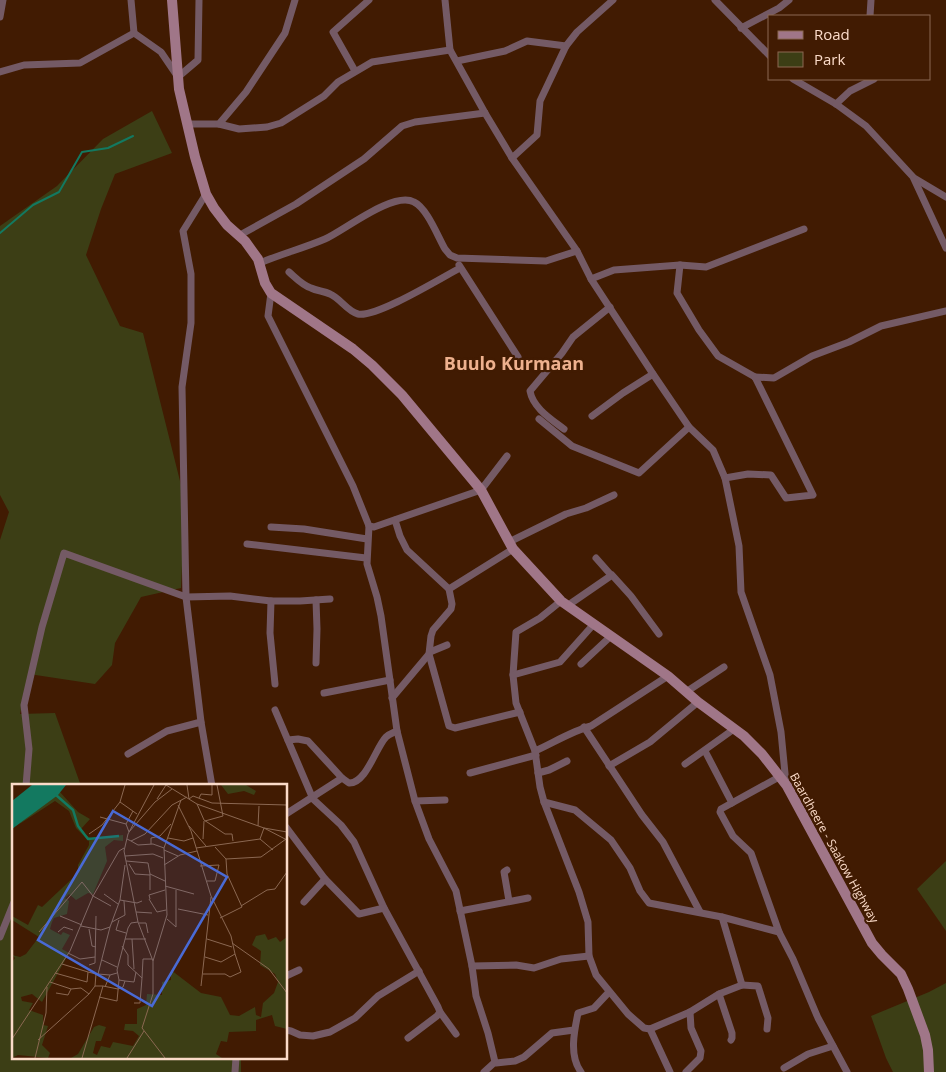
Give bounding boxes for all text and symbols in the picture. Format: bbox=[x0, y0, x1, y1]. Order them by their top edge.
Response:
legend bbox=[768, 15, 931, 80]
text: Road bbox=[814, 24, 850, 44]
text: Park bbox=[814, 49, 845, 69]
district label: Buulo Kurmaan bbox=[444, 351, 584, 375]
street label: Baardheere - Saakow Highway bbox=[786, 770, 883, 927]
inset map bbox=[12, 784, 288, 1060]

